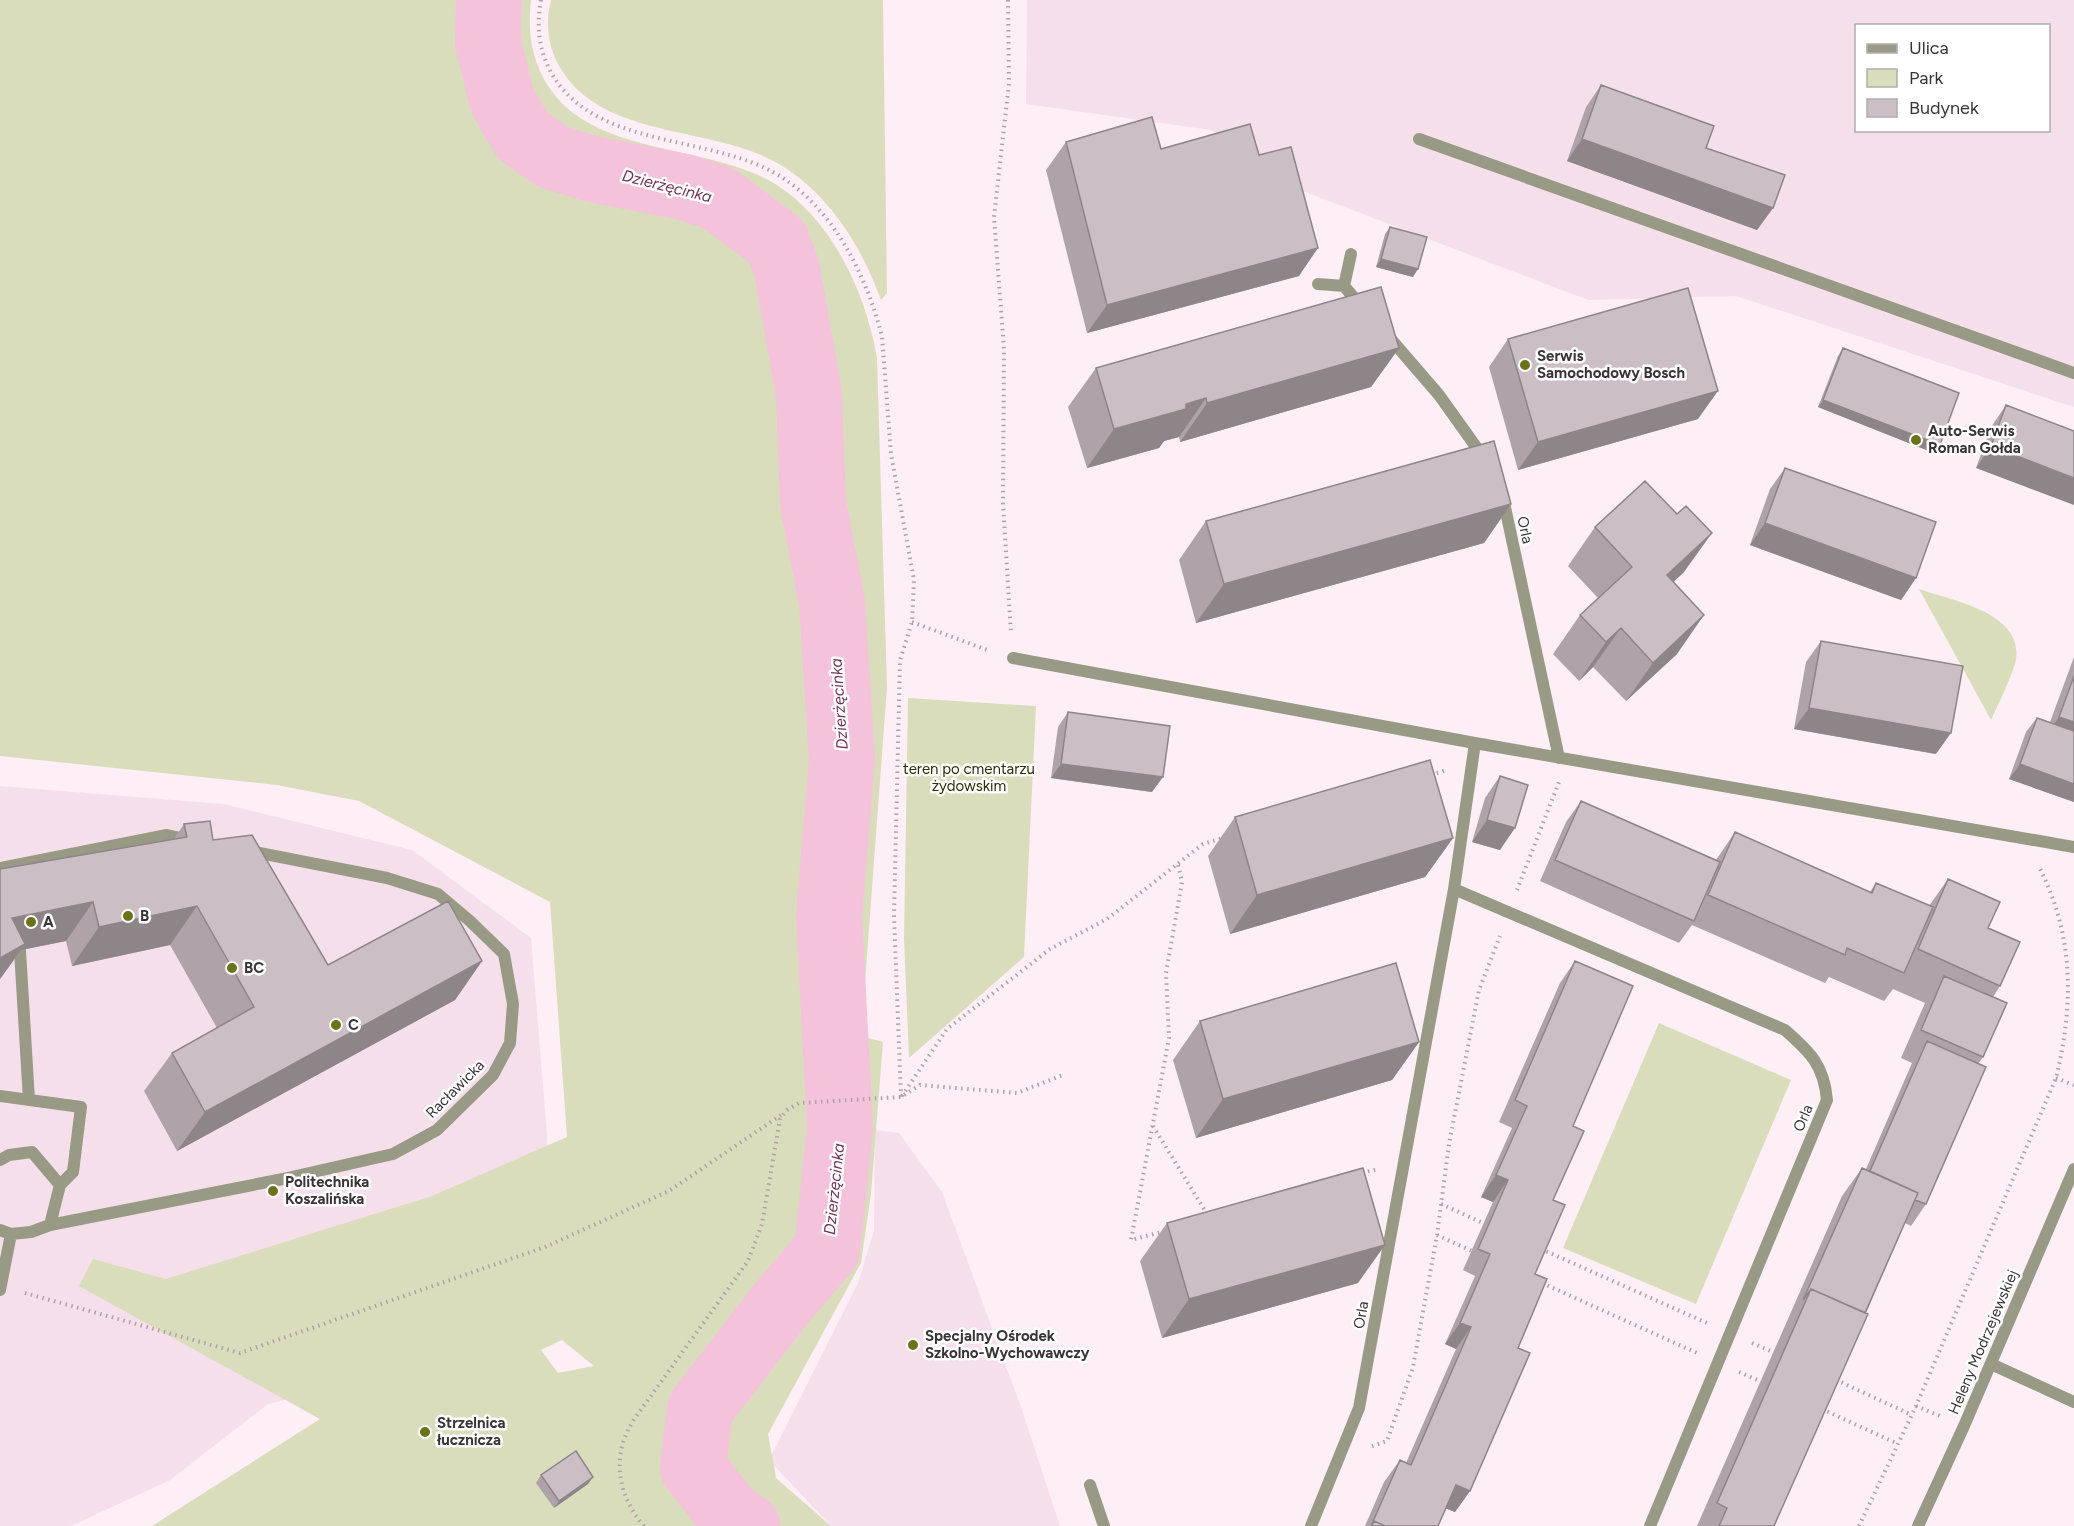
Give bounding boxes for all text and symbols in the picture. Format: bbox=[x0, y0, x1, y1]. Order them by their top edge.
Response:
legend bbox=[1855, 24, 2050, 132]
text: Ulica bbox=[1909, 37, 1949, 59]
text: Park bbox=[1909, 67, 1944, 89]
text: Budynek bbox=[1909, 97, 1979, 119]
water label: Dzierżęcinka bbox=[620, 166, 714, 206]
place label: Serwis Samochodowy Bosch bbox=[1537, 347, 1685, 382]
marker: Serwis Samochodowy Bosch bbox=[1518, 358, 1532, 372]
place label: Auto-Serwis Roman Gołda bbox=[1928, 422, 2021, 457]
marker: Auto-Serwis Roman Gołda bbox=[1909, 433, 1923, 447]
street label: Orla bbox=[1513, 515, 1537, 545]
water label: Dzierżęcinka bbox=[826, 658, 852, 750]
park label: teren po cmentarzu żydowskim bbox=[903, 760, 1035, 795]
place label: B bbox=[140, 907, 149, 925]
marker: B bbox=[121, 909, 135, 923]
place label: A bbox=[43, 913, 54, 931]
marker: A bbox=[24, 915, 38, 929]
place label: BC bbox=[244, 959, 264, 977]
marker: BC bbox=[225, 961, 239, 975]
place label: C bbox=[348, 1016, 359, 1034]
marker: C bbox=[329, 1018, 343, 1032]
street label: Racławicka bbox=[422, 1056, 488, 1122]
street label: Orla bbox=[1789, 1102, 1817, 1134]
water label: Dzierżęcinka bbox=[820, 1142, 848, 1236]
place label: Politechnika Koszalińska bbox=[285, 1173, 369, 1208]
marker: Politechnika Koszalińska bbox=[266, 1184, 280, 1198]
street label: Heleny Modrzejewskiej bbox=[1944, 1267, 2022, 1417]
street label: Orla bbox=[1350, 1300, 1372, 1330]
place label: Specjalny Ośrodek Szkolno-Wychowawczy bbox=[925, 1327, 1090, 1362]
marker: Specjalny Ośrodek Szkolno-Wychowawczy bbox=[906, 1338, 920, 1352]
place label: Strzelnica łucznicza bbox=[437, 1414, 506, 1449]
marker: Strzelnica łucznicza bbox=[418, 1425, 432, 1439]

